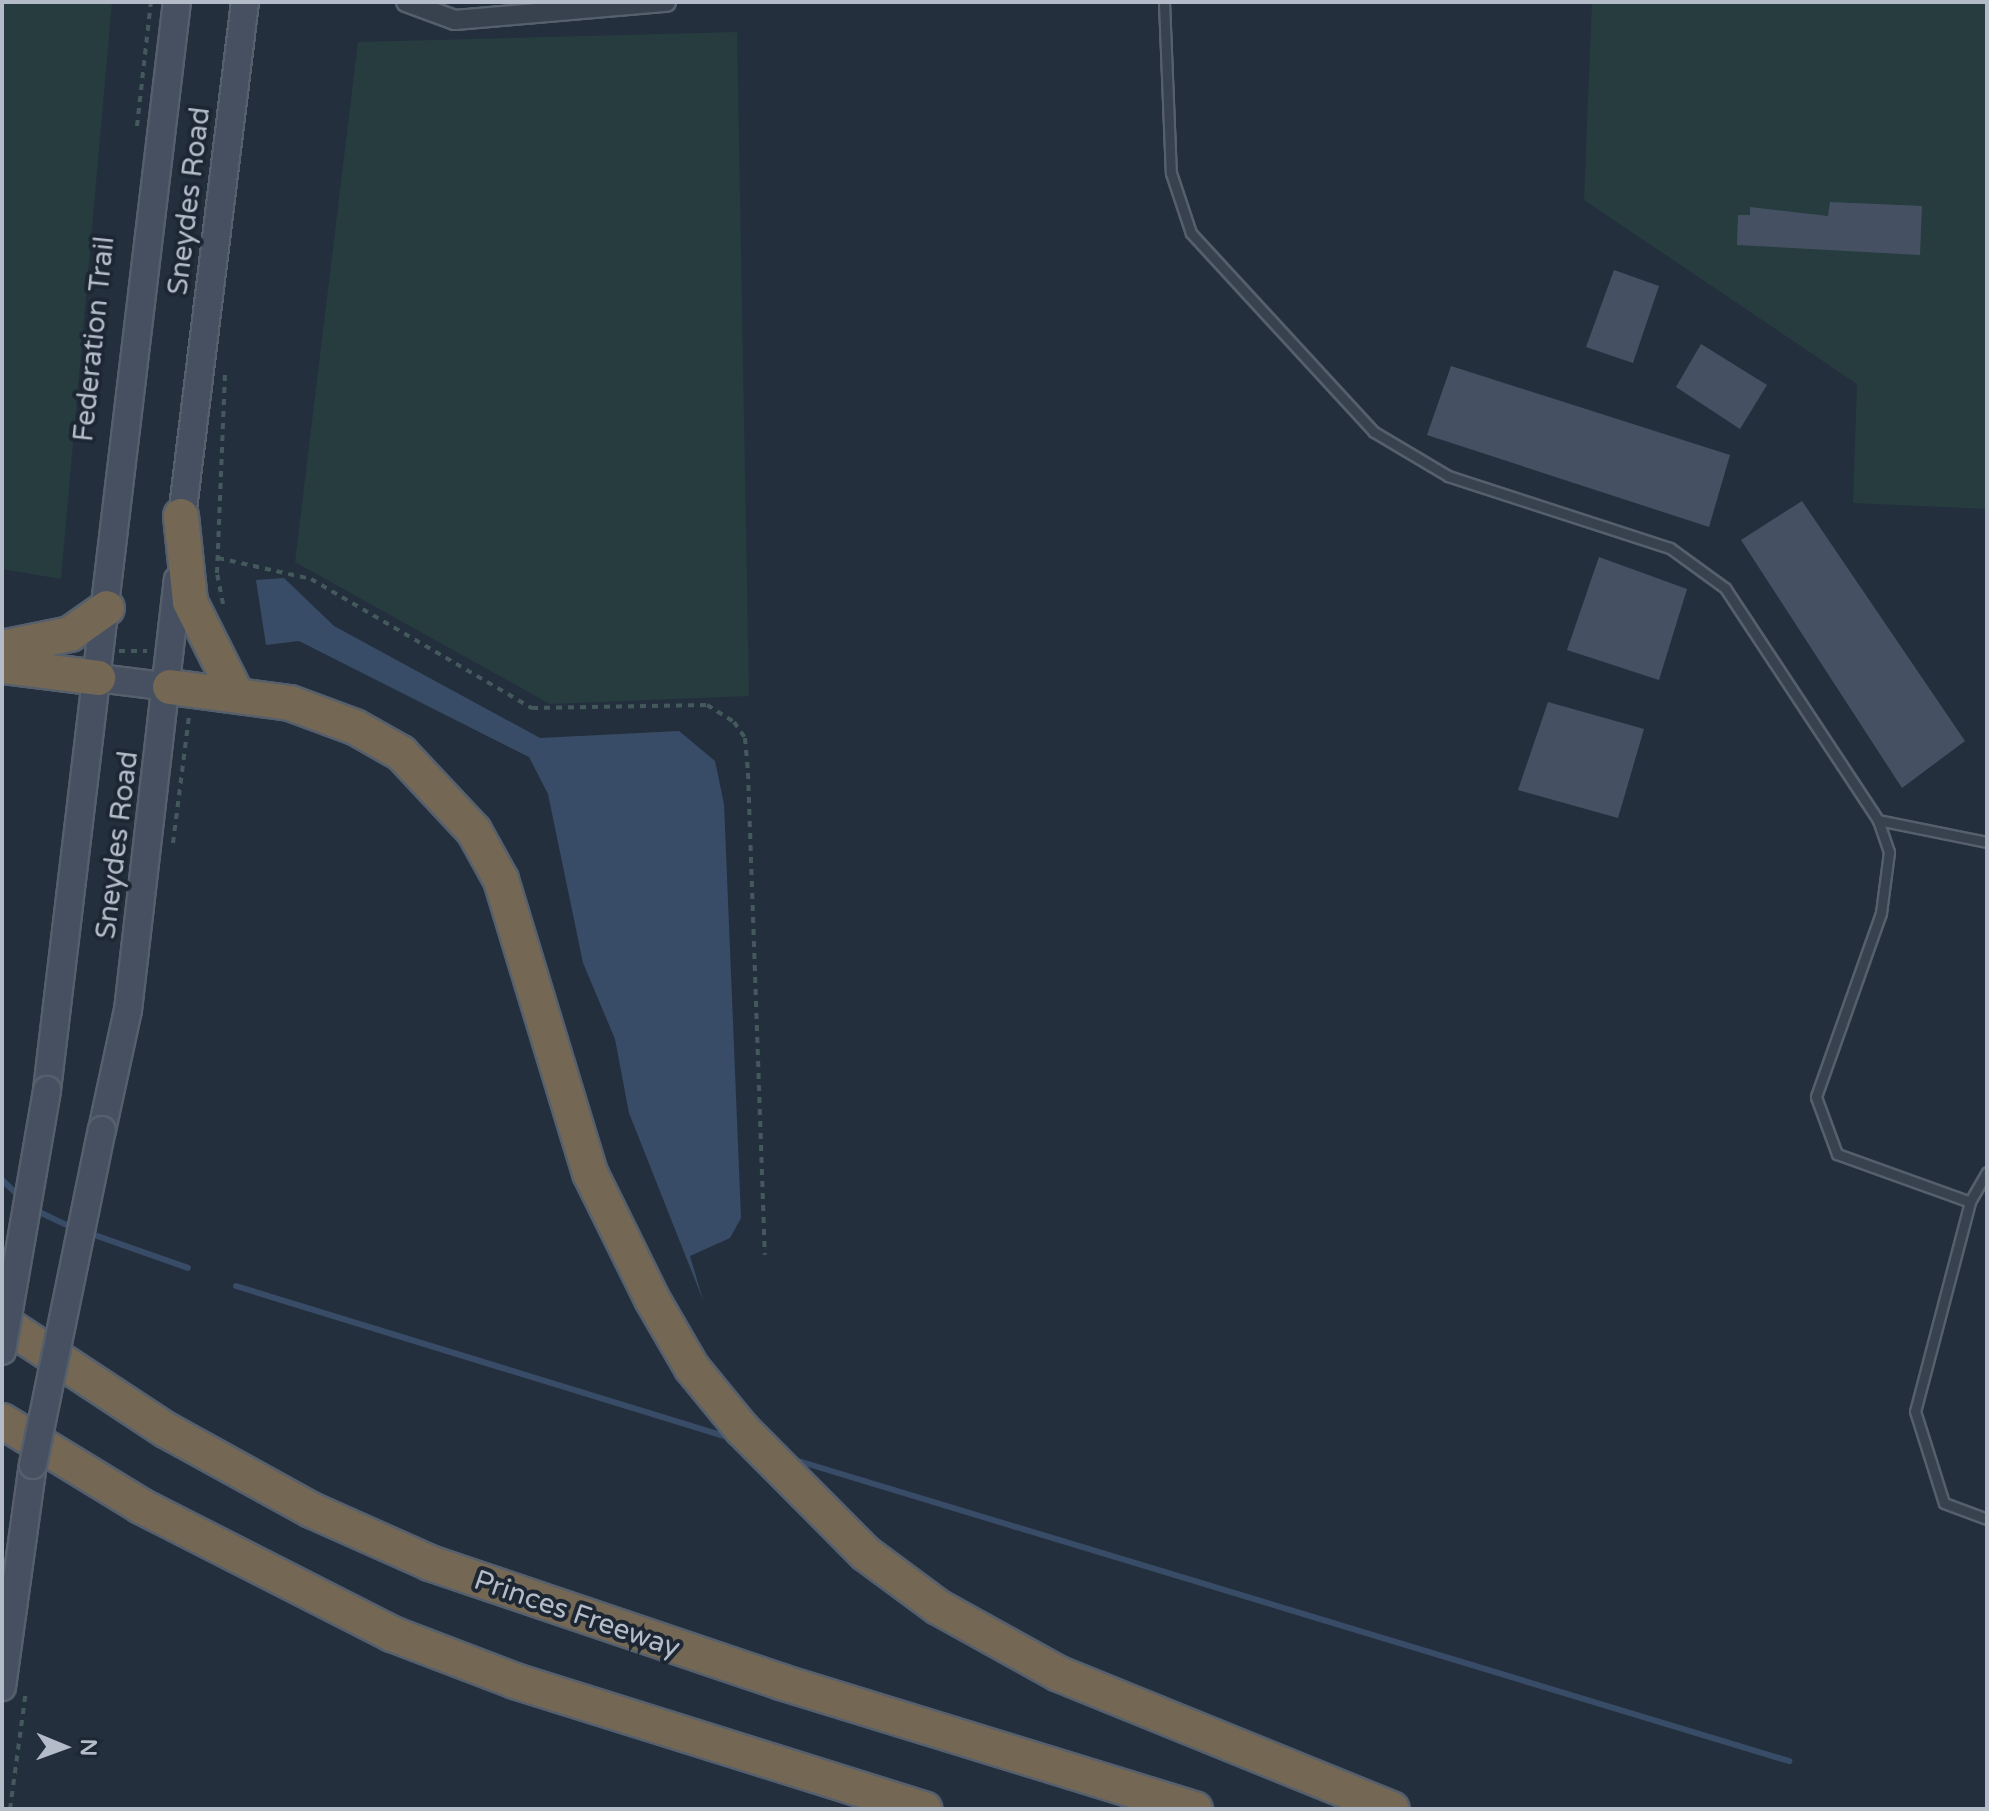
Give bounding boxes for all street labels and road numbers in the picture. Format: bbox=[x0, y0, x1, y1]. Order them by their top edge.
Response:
street label: Sneydes Road bbox=[161, 105, 217, 297]
street label: Federation Trail bbox=[67, 235, 121, 443]
street label: Sneydes Road bbox=[89, 749, 145, 941]
street label: Princes Freeway bbox=[470, 1563, 684, 1665]

